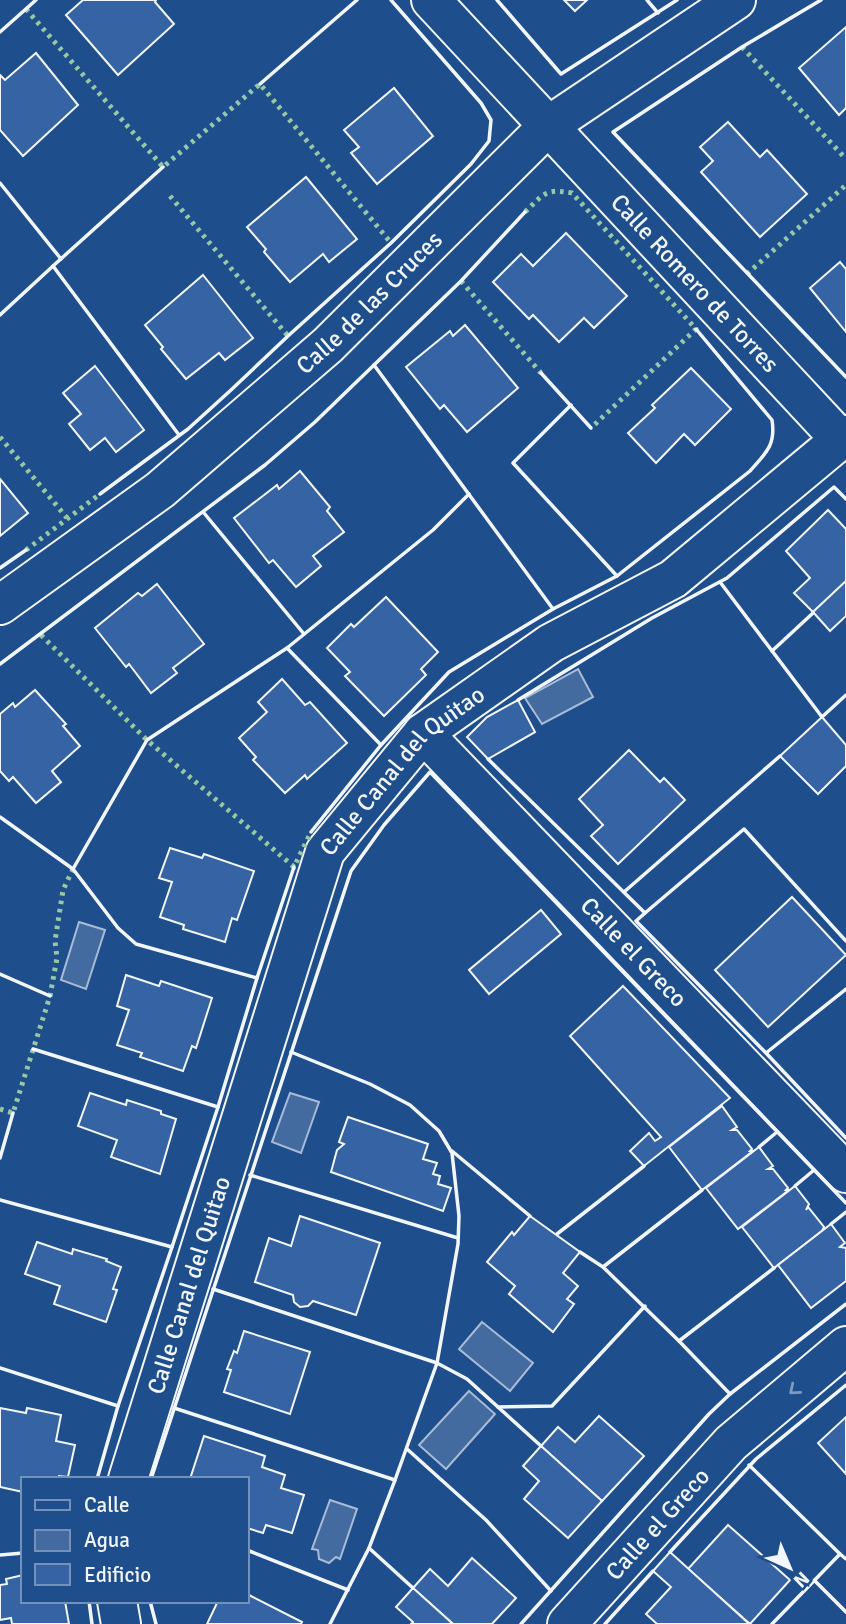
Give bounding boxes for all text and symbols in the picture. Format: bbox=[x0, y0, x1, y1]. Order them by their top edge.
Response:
street label: Calle Romero de Torres bbox=[604, 188, 785, 379]
street label: Calle de las Cruces bbox=[290, 225, 449, 381]
street label: Calle Canal del Quitao bbox=[313, 679, 490, 862]
street label: Calle el Greco bbox=[574, 891, 693, 1013]
street label: Calle Canal del Quitao bbox=[141, 1173, 237, 1398]
one-way arrow bbox=[789, 1382, 802, 1394]
street label: Calle el Greco bbox=[599, 1462, 716, 1586]
legend bbox=[21, 1477, 248, 1603]
text: Calle bbox=[84, 1492, 130, 1518]
text: Agua bbox=[84, 1527, 130, 1553]
north arrow bbox=[755, 1533, 825, 1603]
text: Edificio bbox=[84, 1562, 151, 1588]
text: N bbox=[788, 1566, 814, 1593]

